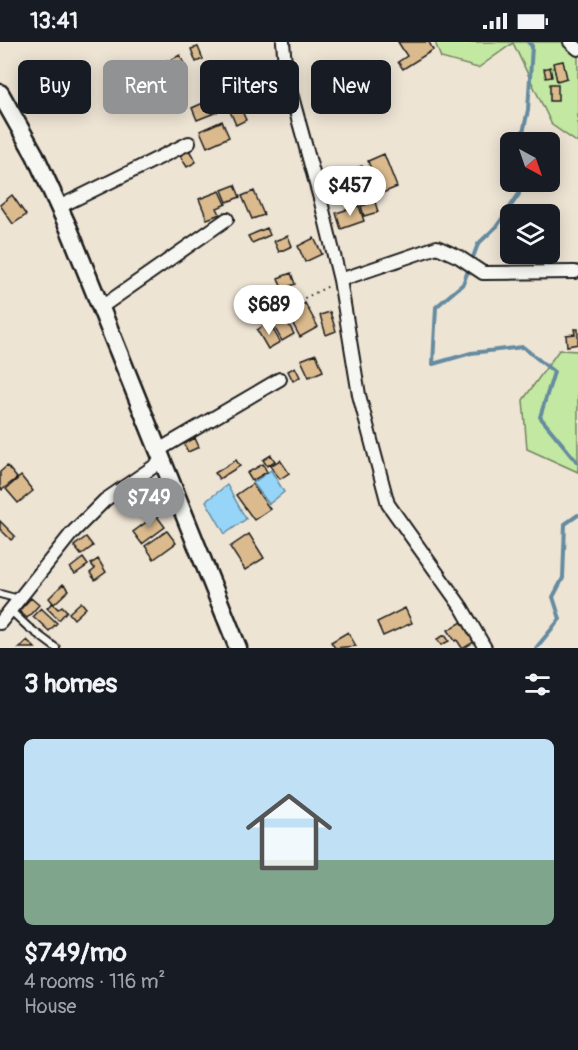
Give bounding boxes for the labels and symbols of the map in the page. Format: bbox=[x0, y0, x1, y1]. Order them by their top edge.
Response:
north arrow bbox=[500, 132, 560, 192]
pin: $457 bbox=[314, 166, 386, 217]
pin: $689 bbox=[233, 285, 305, 336]
pin: $749 bbox=[113, 478, 185, 529]

